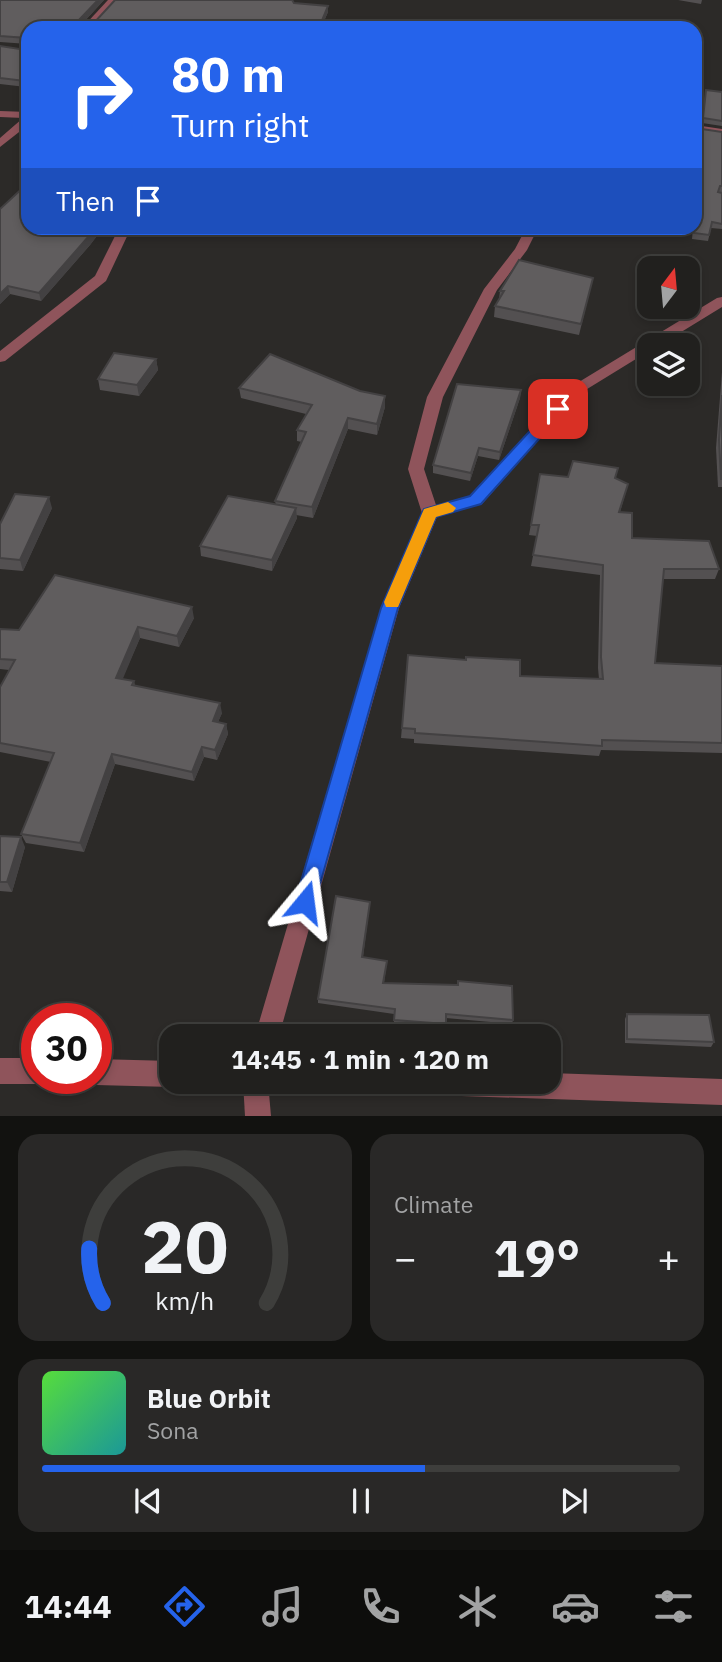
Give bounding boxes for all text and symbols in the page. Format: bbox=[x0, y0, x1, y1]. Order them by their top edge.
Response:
text: 80 m bbox=[171, 42, 285, 105]
icon: right bbox=[56, 49, 147, 140]
text: Turn right bbox=[171, 104, 309, 146]
icon: arrive bbox=[129, 182, 167, 220]
text: Then bbox=[56, 184, 115, 218]
north arrow bbox=[637, 256, 700, 318]
map controls bbox=[637, 256, 700, 396]
button: layers bbox=[637, 333, 700, 396]
pin bbox=[528, 379, 588, 439]
icon: arrive bbox=[539, 390, 577, 428]
position arrow bbox=[268, 865, 342, 939]
speed limit sign: 30 bbox=[21, 1003, 112, 1094]
text: 14:45 · 1 min · 120 m bbox=[231, 1042, 489, 1076]
text: Climate bbox=[394, 1189, 473, 1219]
text: 20 bbox=[141, 1199, 229, 1294]
text: 19° bbox=[494, 1224, 580, 1291]
text: − bbox=[394, 1233, 417, 1282]
text: + bbox=[657, 1233, 680, 1282]
text: km/h bbox=[156, 1284, 214, 1317]
text: Blue Orbit bbox=[147, 1381, 271, 1415]
text: Sona bbox=[147, 1415, 199, 1445]
icon: previous bbox=[129, 1482, 167, 1520]
icon: pause bbox=[342, 1482, 380, 1520]
icon: next bbox=[555, 1482, 593, 1520]
icon: directions bbox=[160, 1582, 209, 1631]
icon: music bbox=[258, 1582, 307, 1631]
icon: phone bbox=[356, 1582, 405, 1631]
icon: climate bbox=[453, 1582, 502, 1631]
icon: car bbox=[551, 1582, 600, 1631]
icon: filters bbox=[649, 1582, 698, 1631]
text: 14:44 bbox=[24, 1585, 112, 1627]

